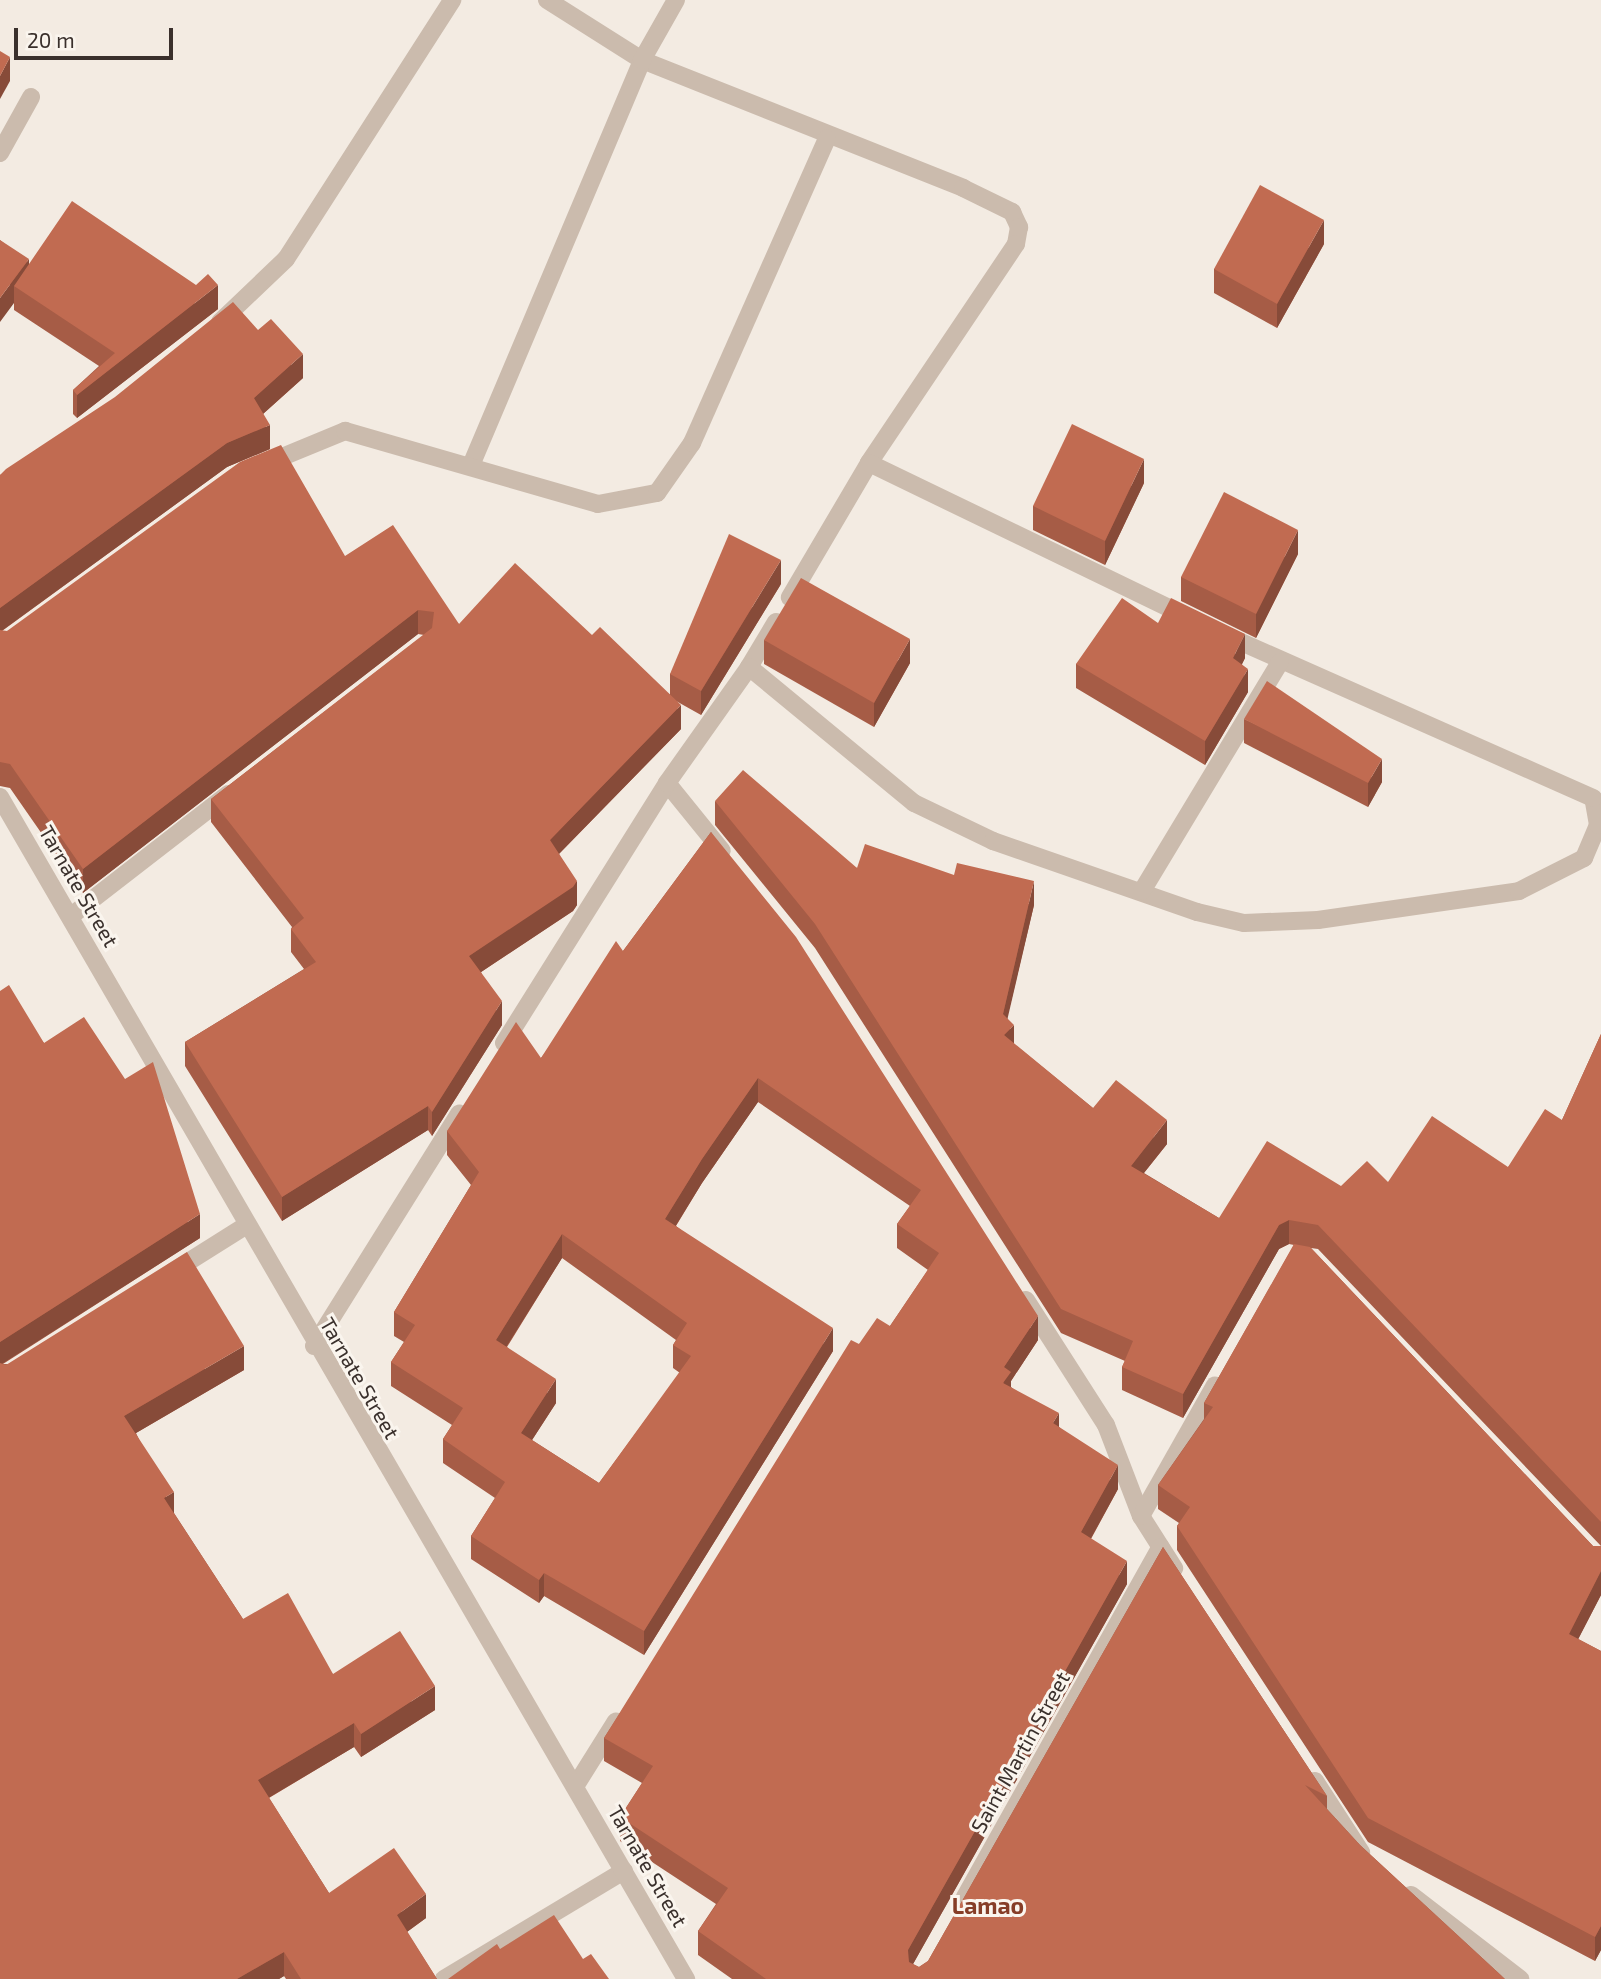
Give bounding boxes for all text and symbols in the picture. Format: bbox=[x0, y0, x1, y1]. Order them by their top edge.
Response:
scale bar bbox=[18, 14, 177, 58]
text: 20 m bbox=[27, 27, 75, 52]
street label: Tarnate Street bbox=[34, 821, 124, 951]
street label: Tarnate Street bbox=[315, 1313, 405, 1443]
street label: Saint Martin Street bbox=[965, 1667, 1075, 1837]
street label: Tarnate Street bbox=[603, 1801, 693, 1931]
district label: Lamao bbox=[952, 1891, 1024, 1919]

